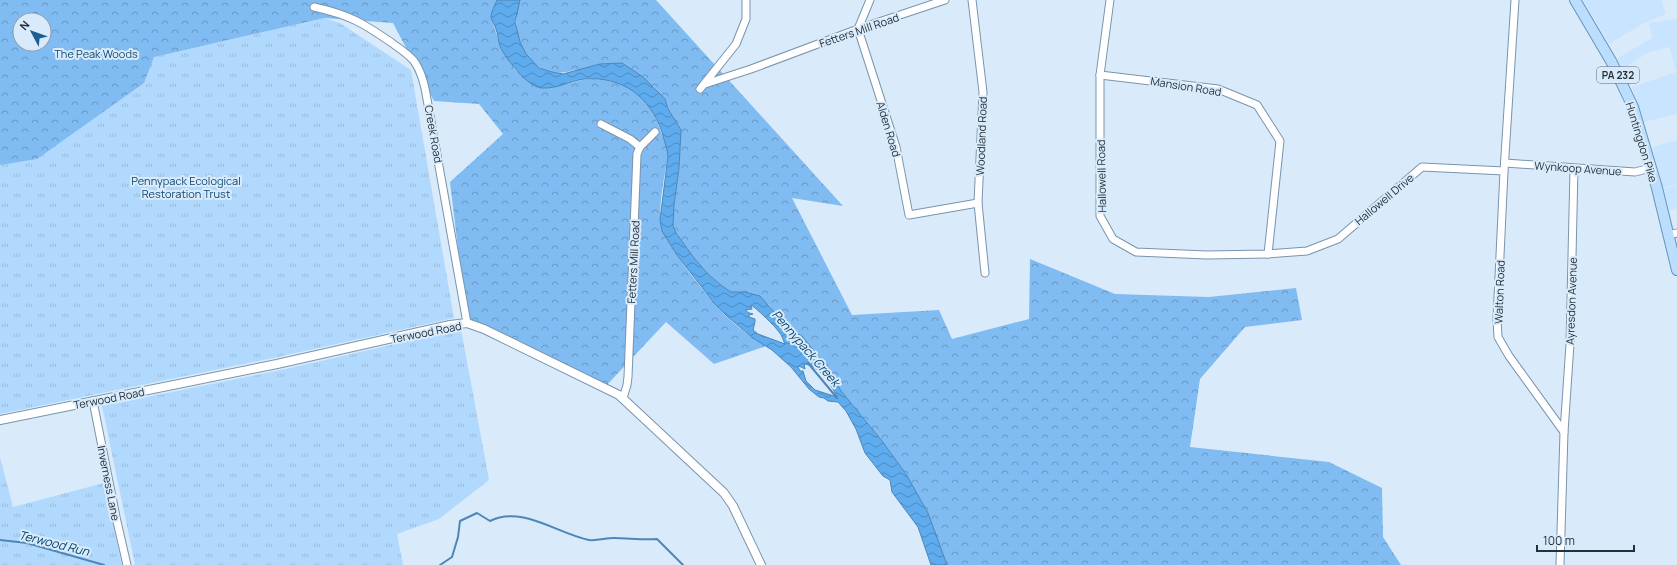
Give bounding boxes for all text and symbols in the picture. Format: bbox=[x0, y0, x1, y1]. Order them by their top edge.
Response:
street label: Fetters Mill Road bbox=[817, 9, 901, 51]
north arrow bbox=[12, 12, 52, 52]
text: N bbox=[16, 17, 32, 33]
park label: The Peak Woods bbox=[54, 46, 138, 61]
road number: PA 232 bbox=[1597, 67, 1639, 83]
street label: Mansion Road bbox=[1149, 73, 1223, 99]
street label: Woodland Road bbox=[972, 96, 990, 176]
street label: Alden Road bbox=[873, 99, 905, 159]
street label: Huntingdon Pike bbox=[1623, 100, 1662, 185]
street label: Creek Road bbox=[422, 104, 446, 164]
street label: Hallowell Road bbox=[1093, 139, 1109, 213]
street label: Wynkoop Avenue bbox=[1534, 157, 1623, 179]
street label: Hallowell Drive bbox=[1351, 170, 1417, 228]
park label: Pennypack Ecological Restoration Trust bbox=[131, 173, 241, 201]
street label: Fetters Mill Road bbox=[623, 220, 643, 304]
street label: Ayresdon Avenue bbox=[1562, 256, 1580, 345]
street label: Walton Road bbox=[1490, 260, 1508, 324]
water label: Pennypack Creek bbox=[768, 306, 845, 391]
street label: Terwood Road bbox=[389, 318, 463, 346]
street label: Terwood Road bbox=[72, 384, 146, 412]
street label: Inverness Lane bbox=[94, 444, 124, 522]
water label: Terwood Run bbox=[17, 526, 92, 560]
scale bar bbox=[1537, 527, 1634, 553]
text: 100 m bbox=[1543, 532, 1575, 549]

